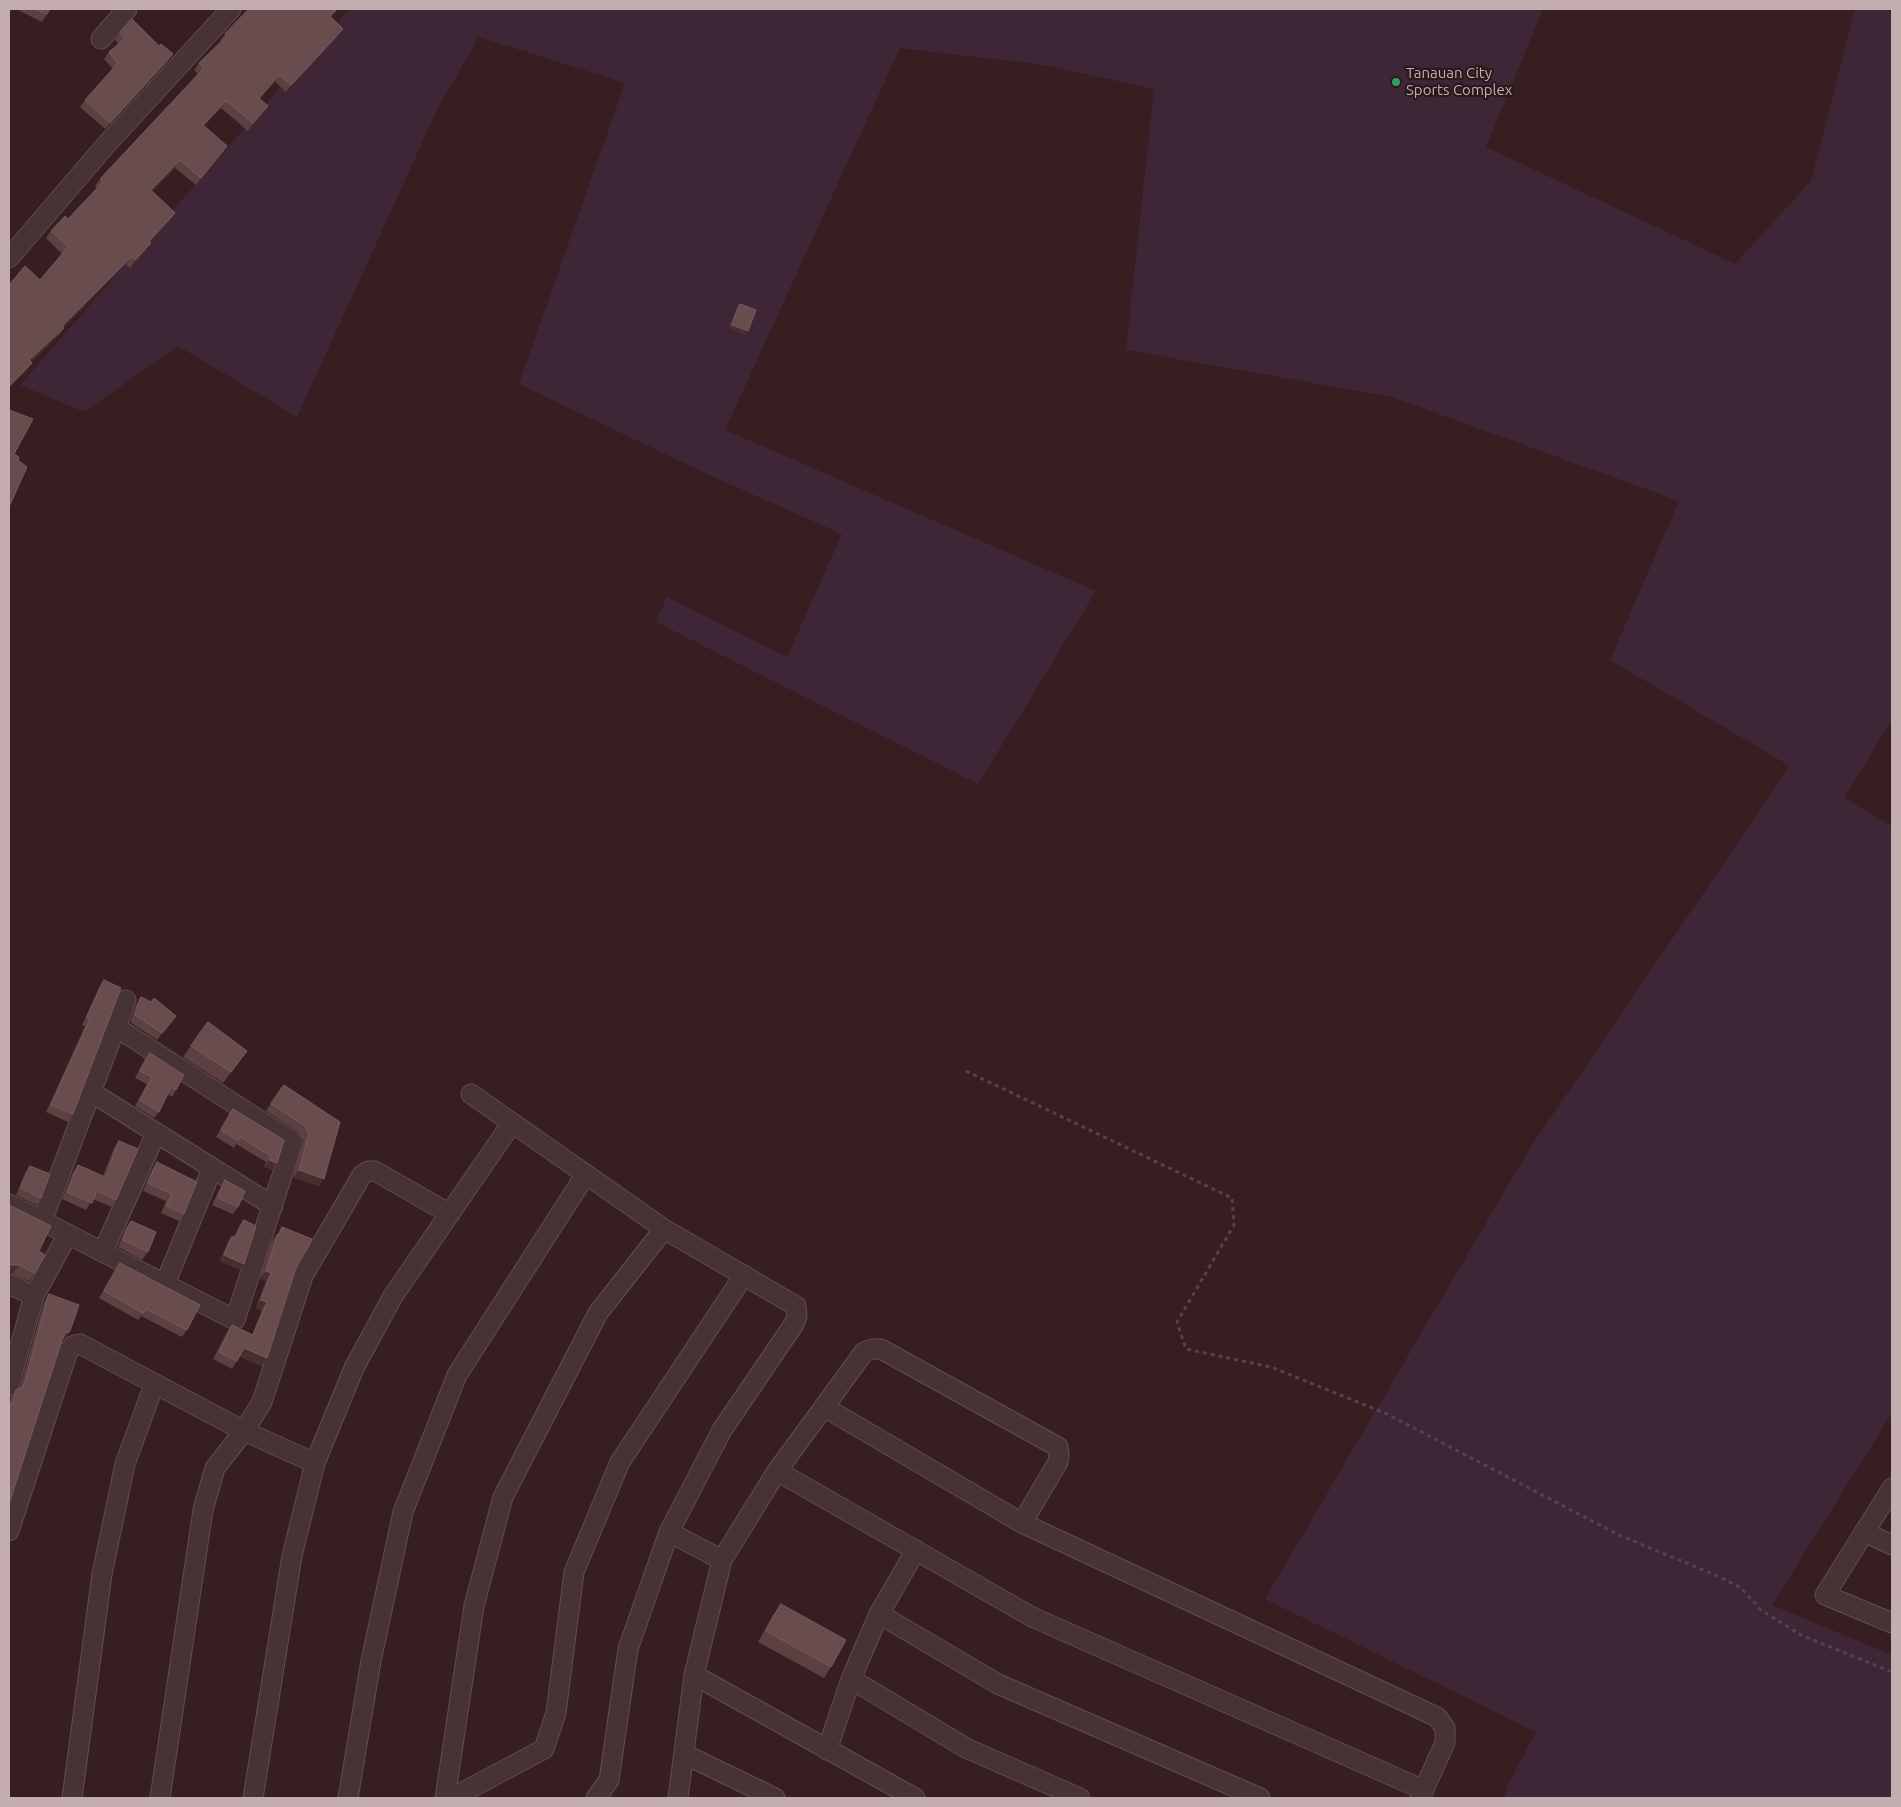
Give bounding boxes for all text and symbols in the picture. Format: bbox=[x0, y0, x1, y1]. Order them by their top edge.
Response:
place label: Tanauan City Sports Complex bbox=[1406, 64, 1512, 99]
marker: Tanauan City Sports Complex bbox=[1390, 76, 1402, 88]

